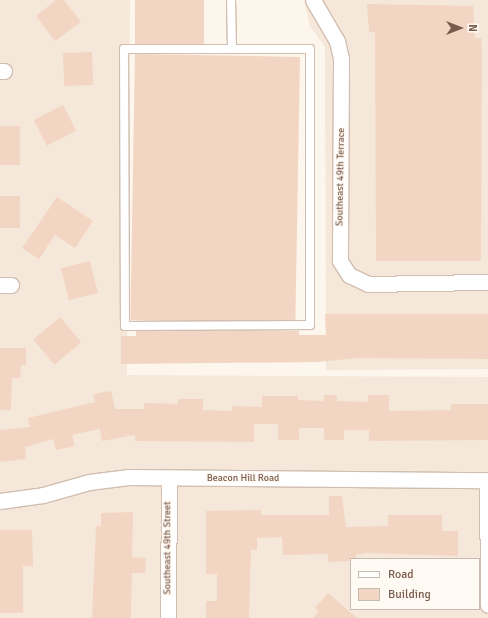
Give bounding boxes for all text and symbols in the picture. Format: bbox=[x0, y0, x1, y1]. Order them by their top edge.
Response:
north arrow bbox=[440, 8, 480, 48]
text: N bbox=[466, 24, 479, 32]
street label: Southeast 49th Terrace bbox=[334, 128, 348, 226]
street label: Beacon Hill Road bbox=[207, 473, 279, 485]
street label: Southeast 49th Street bbox=[162, 501, 174, 595]
legend bbox=[350, 558, 480, 610]
text: Road bbox=[388, 567, 414, 582]
text: Building bbox=[388, 587, 431, 602]

